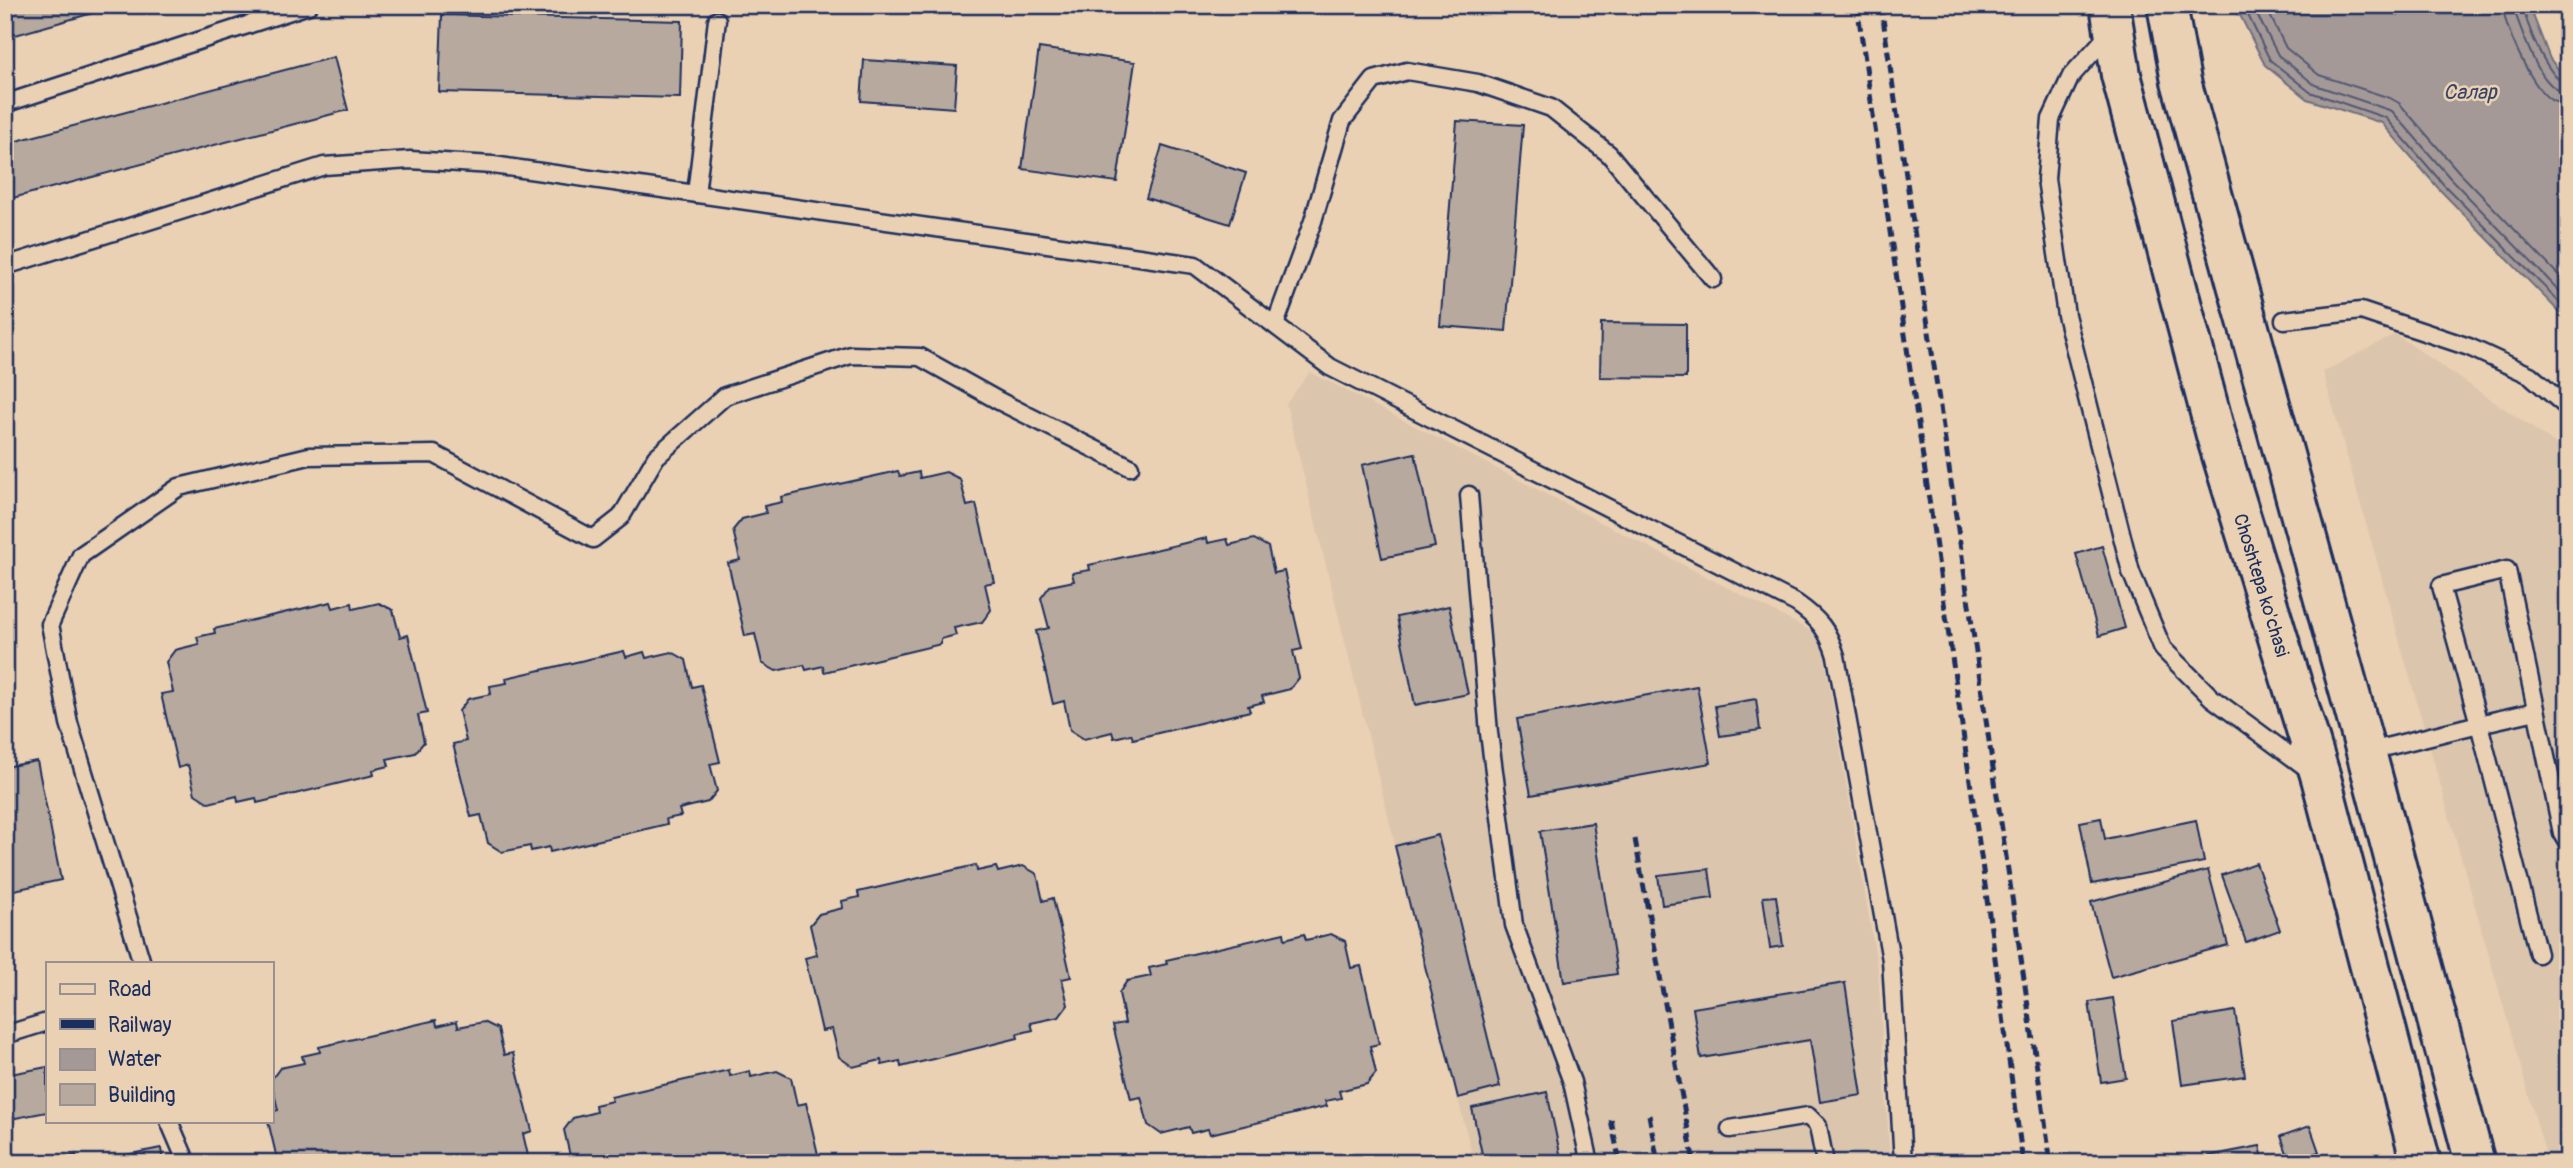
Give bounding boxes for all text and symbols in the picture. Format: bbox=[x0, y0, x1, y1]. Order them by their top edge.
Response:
water label: Салар bbox=[2443, 79, 2498, 106]
street label: Choshtepa ko'chasi bbox=[2228, 511, 2294, 660]
legend bbox=[46, 962, 273, 1122]
text: Road bbox=[108, 976, 152, 1003]
text: Railway bbox=[108, 1012, 172, 1039]
text: Water bbox=[108, 1046, 162, 1073]
text: Building bbox=[108, 1082, 175, 1109]

